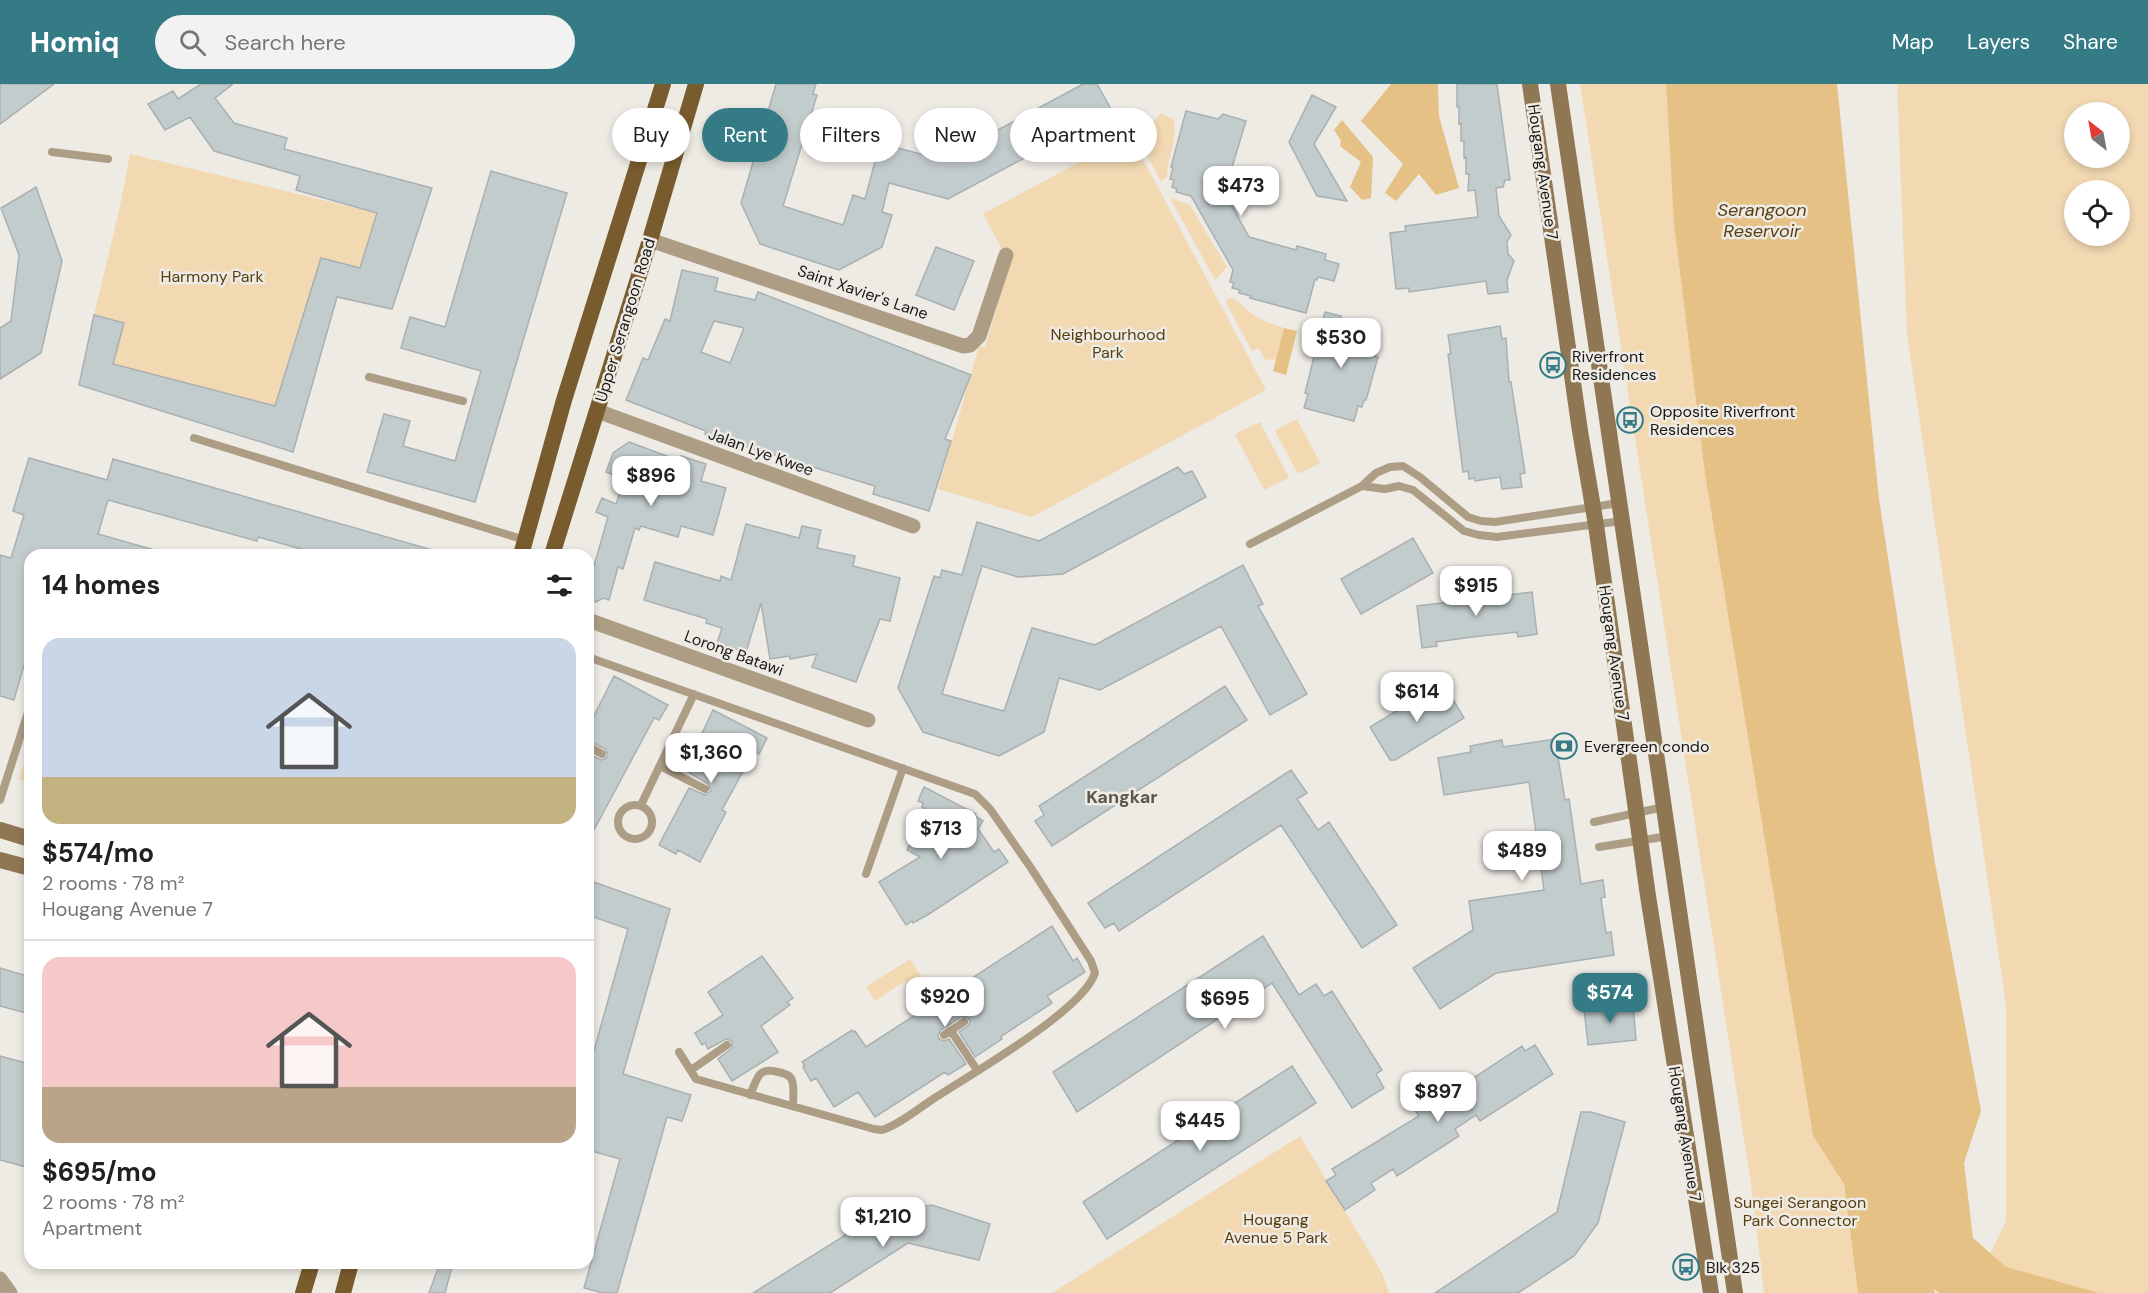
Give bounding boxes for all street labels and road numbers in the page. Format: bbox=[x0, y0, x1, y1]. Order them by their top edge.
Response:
street label: Hougang Avenue 7 bbox=[1523, 103, 1563, 241]
street label: Upper Serangoon Road bbox=[590, 236, 660, 404]
street label: Saint Xavier's Lane bbox=[795, 260, 931, 324]
street label: Jalan Lye Kwee bbox=[706, 423, 816, 481]
street label: Hougang Avenue 7 bbox=[1594, 584, 1634, 722]
street label: Lorong Batawi bbox=[682, 625, 786, 681]
street label: Hougang Avenue 7 bbox=[1664, 1065, 1706, 1203]

